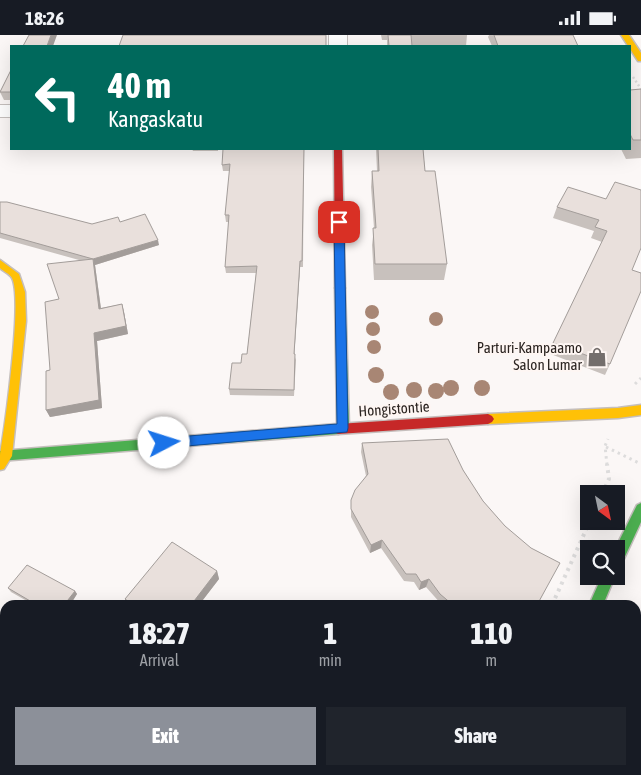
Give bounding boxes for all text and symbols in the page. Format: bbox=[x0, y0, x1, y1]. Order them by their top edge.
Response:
text: 18:26 bbox=[25, 7, 64, 29]
icon: left bbox=[25, 65, 90, 130]
text: 40 m bbox=[108, 65, 171, 105]
text: Kangaskatu bbox=[108, 106, 203, 132]
pin bbox=[318, 201, 360, 243]
icon: arrive bbox=[325, 208, 353, 236]
place label: Parturi-Kampaamo Salon Lumar bbox=[477, 339, 583, 373]
shop icon: Parturi-Kampaamo Salon Lumar bbox=[586, 346, 608, 368]
street label: Hongistontie bbox=[358, 398, 430, 419]
position arrow bbox=[137, 416, 189, 468]
north arrow bbox=[580, 485, 625, 530]
map controls bbox=[580, 485, 625, 585]
button: search bbox=[580, 540, 625, 585]
text: 18:27 bbox=[128, 616, 190, 650]
text: 1 bbox=[323, 616, 337, 650]
text: 110 bbox=[470, 616, 512, 650]
text: Arrival bbox=[140, 651, 179, 669]
text: min bbox=[319, 651, 342, 669]
text: m bbox=[486, 651, 497, 669]
button: Exit bbox=[15, 707, 316, 765]
button: Share bbox=[326, 707, 626, 765]

